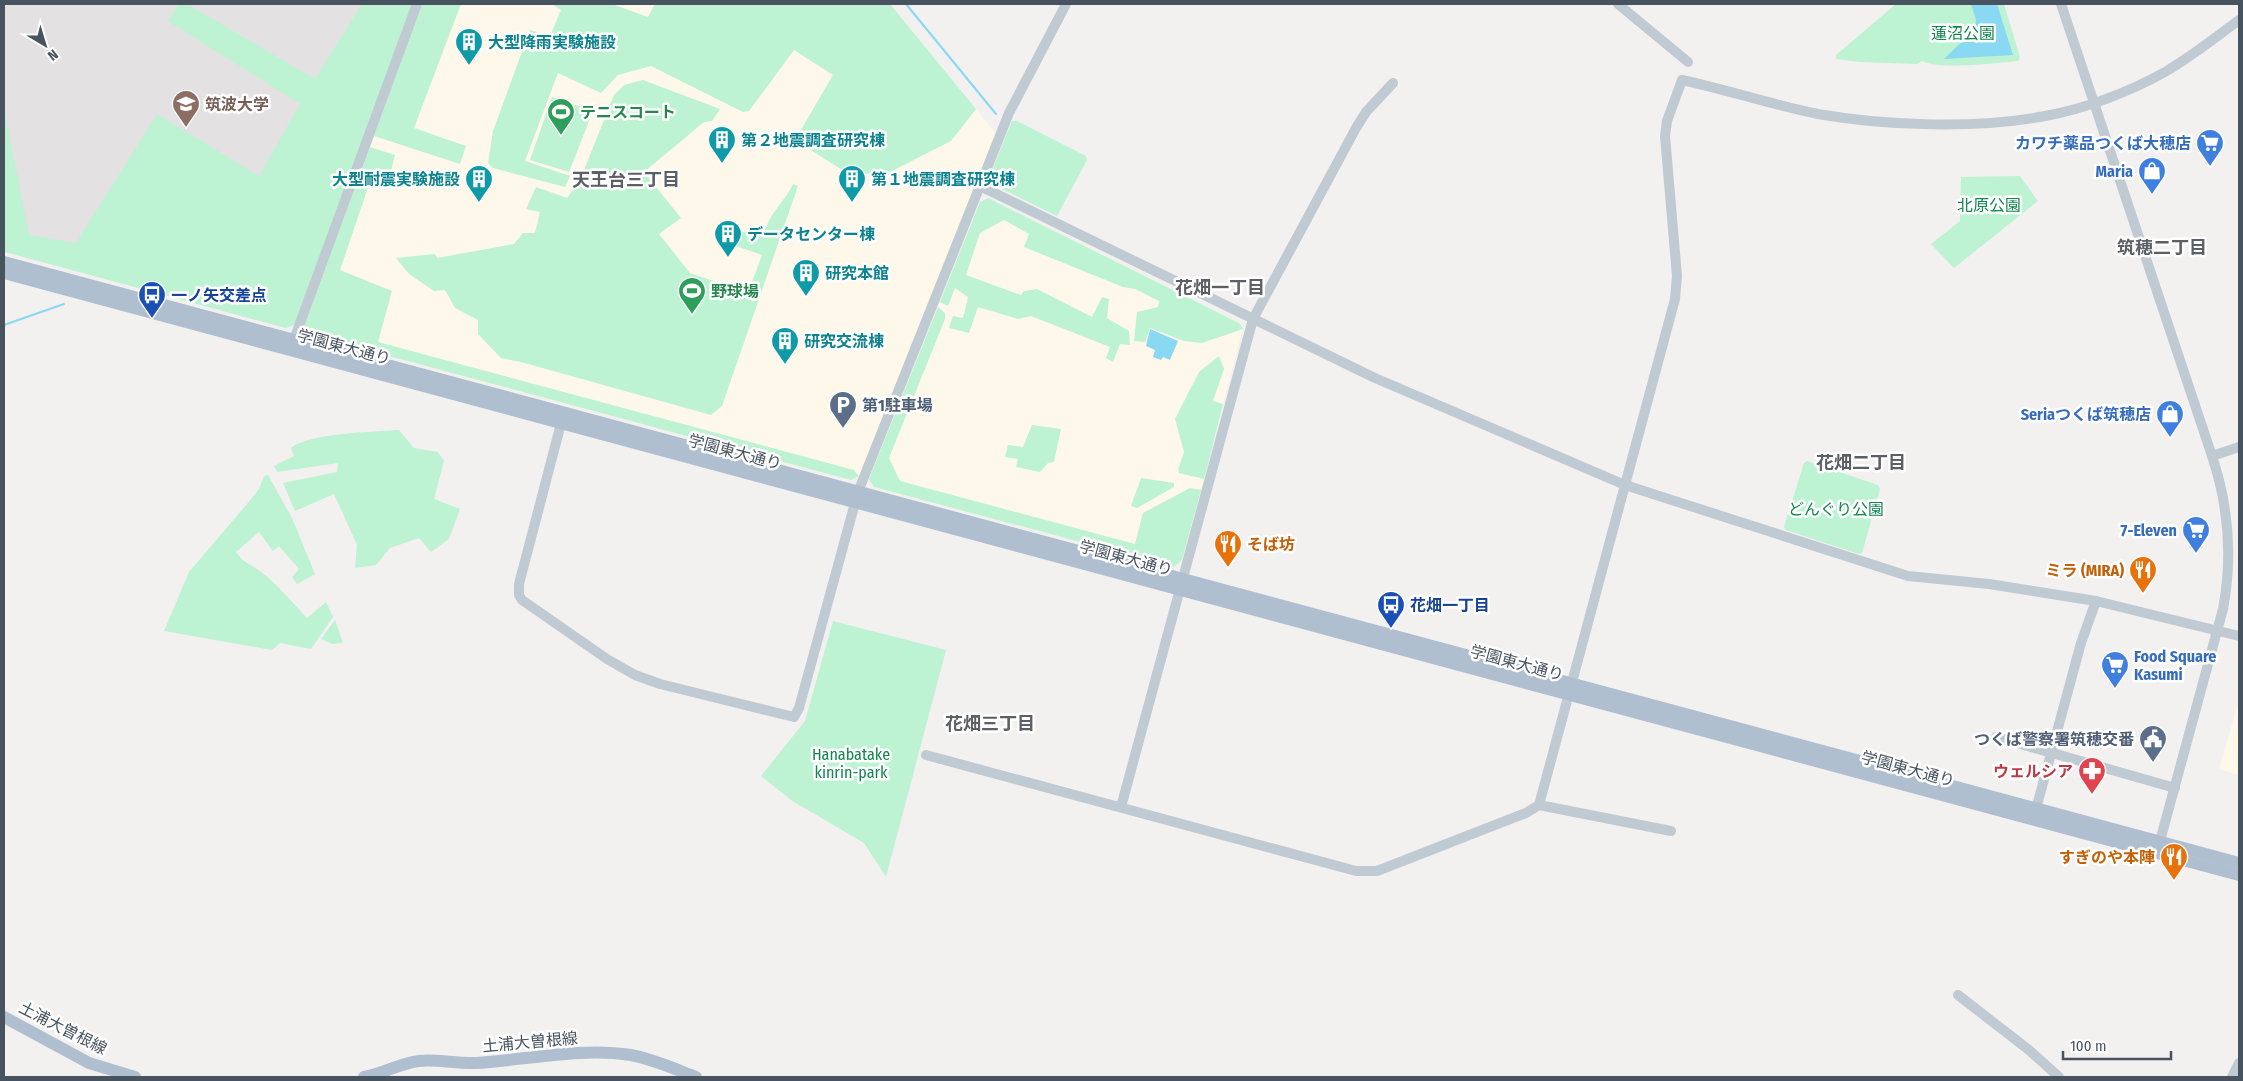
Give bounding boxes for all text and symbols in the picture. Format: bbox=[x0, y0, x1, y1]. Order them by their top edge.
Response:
north arrow bbox=[20, 20, 70, 70]
park label: 蓮沼公園 bbox=[1931, 24, 1995, 43]
building icon: 大型降雨実験施設 bbox=[454, 27, 484, 66]
place label: 大型降雨実験施設 bbox=[488, 33, 616, 52]
text: N bbox=[44, 46, 61, 64]
school or university icon: 筑波大学 bbox=[171, 89, 201, 128]
place label: 筑波大学 bbox=[205, 95, 269, 114]
sports icon: テニスコート bbox=[546, 97, 576, 136]
place label: テニスコート bbox=[580, 103, 676, 122]
building icon: 第２地震調査研究棟 bbox=[707, 125, 737, 164]
supermarket icon: カワチ薬品つくば大穂店 bbox=[2195, 128, 2225, 167]
place label: 第２地震調査研究棟 bbox=[741, 131, 885, 150]
place label: カワチ薬品つくば大穂店 bbox=[2015, 134, 2191, 153]
shop icon: Maria bbox=[2137, 156, 2167, 195]
place label: Maria bbox=[2096, 162, 2133, 181]
building icon: 大型耐震実験施設 bbox=[464, 164, 494, 203]
building icon: 第１地震調査研究棟 bbox=[837, 164, 867, 203]
district label: 天王台三丁目 bbox=[572, 169, 680, 191]
place label: 大型耐震実験施設 bbox=[332, 170, 460, 189]
place label: 第１地震調査研究棟 bbox=[871, 170, 1015, 189]
park label: 北原公園 bbox=[1957, 196, 2021, 215]
building icon: データセンター棟 bbox=[713, 219, 743, 258]
place label: データセンター棟 bbox=[747, 225, 875, 244]
district label: 筑穂二丁目 bbox=[2117, 237, 2207, 259]
building icon: 研究本館 bbox=[791, 258, 821, 297]
place label: 研究本館 bbox=[825, 264, 889, 283]
sports icon: 野球場 bbox=[677, 276, 707, 315]
district label: 花畑一丁目 bbox=[1175, 277, 1265, 299]
bus stop icon: 一ノ矢交差点 bbox=[137, 280, 167, 319]
place label: 野球場 bbox=[711, 282, 759, 301]
place label: 一ノ矢交差点 bbox=[171, 286, 267, 305]
street label: 学園東大通り bbox=[295, 325, 393, 369]
building icon: 研究交流棟 bbox=[770, 326, 800, 365]
place label: 研究交流棟 bbox=[804, 332, 884, 351]
parking icon: 第1駐車場 bbox=[828, 390, 858, 429]
place label: 第1駐車場 bbox=[862, 396, 933, 415]
shop icon: Seriaつくば筑穂店 bbox=[2155, 399, 2185, 438]
place label: Seriaつくば筑穂店 bbox=[2021, 405, 2151, 424]
street label: 学園東大通り bbox=[686, 430, 784, 474]
district label: 花畑二丁目 bbox=[1816, 452, 1906, 474]
park label: どんぐり公園 bbox=[1788, 500, 1884, 519]
supermarket icon: 7-Eleven bbox=[2181, 515, 2211, 554]
place label: 7-Eleven bbox=[2121, 521, 2177, 540]
restaurant icon: そば坊 bbox=[1213, 529, 1243, 568]
place label: そば坊 bbox=[1247, 535, 1295, 554]
street label: 学園東大通り bbox=[1077, 536, 1175, 580]
restaurant icon: ミラ (MIRA) bbox=[2128, 555, 2158, 594]
place label: ミラ (MIRA) bbox=[2046, 561, 2124, 580]
bus stop icon: 花畑一丁目 bbox=[1376, 590, 1406, 629]
place label: 花畑一丁目 bbox=[1410, 596, 1490, 615]
street label: 学園東大通り bbox=[1468, 641, 1566, 685]
place label: Food Square Kasumi bbox=[2134, 647, 2216, 684]
supermarket icon: Food Square Kasumi bbox=[2100, 650, 2130, 689]
district label: 花畑三丁目 bbox=[945, 713, 1035, 735]
public building icon: つくば警察署筑穂交番 bbox=[2138, 724, 2168, 763]
place label: つくば警察署筑穂交番 bbox=[1974, 730, 2134, 749]
park label: Hanabatake kinrin-park bbox=[812, 745, 890, 782]
street label: 学園東大通り bbox=[1859, 747, 1957, 791]
pharmacy icon: ウェルシア bbox=[2077, 756, 2107, 795]
place label: ウェルシア bbox=[1993, 762, 2073, 781]
restaurant icon: すぎのや本陣 bbox=[2159, 842, 2189, 881]
place label: すぎのや本陣 bbox=[2059, 848, 2155, 867]
street label: 土浦大曽根線 bbox=[16, 998, 110, 1058]
street label: 土浦大曽根線 bbox=[481, 1028, 579, 1056]
scale bar bbox=[2063, 1028, 2170, 1060]
text: 100 m bbox=[2070, 1037, 2107, 1055]

